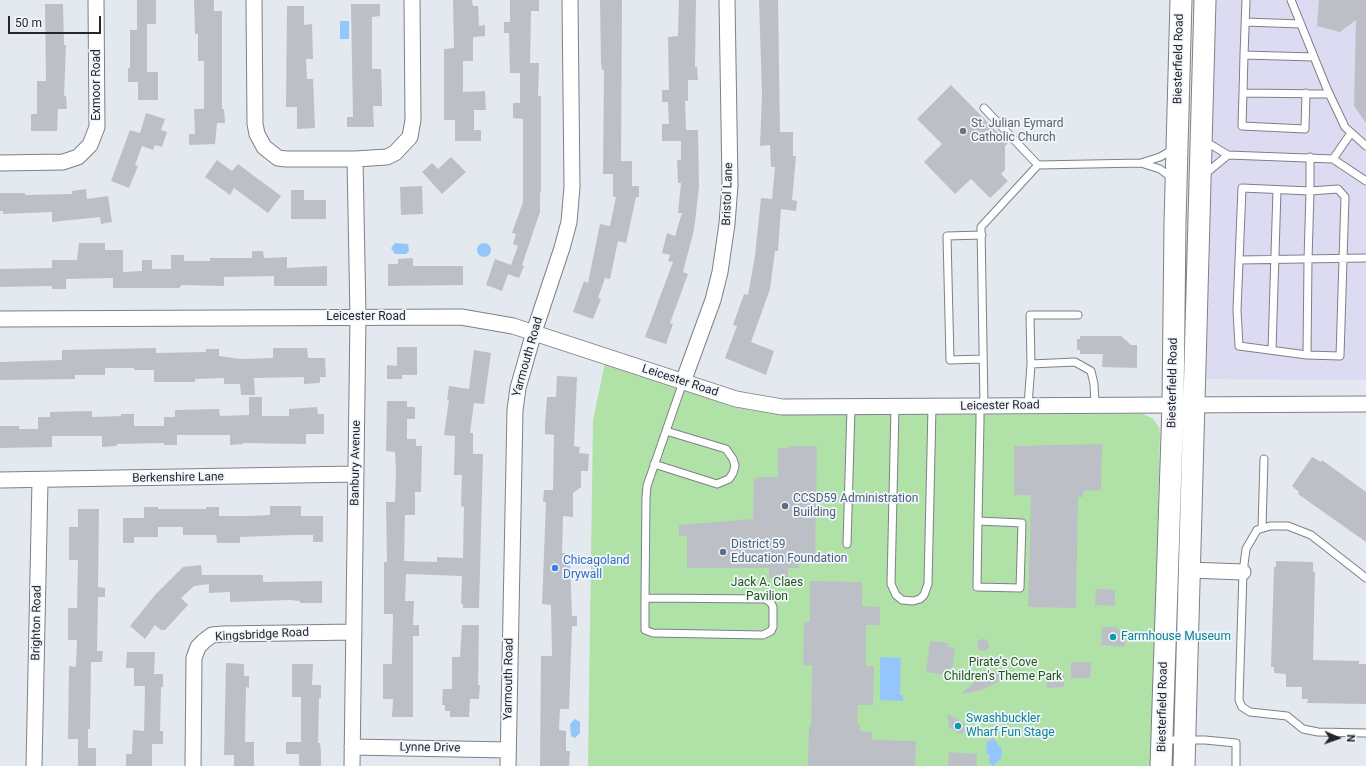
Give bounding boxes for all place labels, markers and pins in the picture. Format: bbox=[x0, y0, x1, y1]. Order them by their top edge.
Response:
place label: St. Julian Eymard Catholic Church bbox=[971, 117, 1064, 145]
marker: St. Julian Eymard Catholic Church bbox=[958, 126, 968, 136]
place label: CCSD59 Administration Building bbox=[793, 492, 918, 520]
marker: CCSD59 Administration Building bbox=[780, 501, 790, 511]
place label: District 59 Education Foundation bbox=[731, 538, 847, 566]
marker: District 59 Education Foundation bbox=[718, 547, 728, 557]
place label: Chicagoland Drywall bbox=[563, 554, 630, 582]
marker: Chicagoland Drywall bbox=[550, 563, 560, 573]
place label: Farmhouse Museum bbox=[1121, 630, 1231, 644]
marker: Farmhouse Museum bbox=[1108, 632, 1118, 642]
place label: Swashbuckler Wharf Fun Stage bbox=[966, 712, 1054, 740]
marker: Swashbuckler Wharf Fun Stage bbox=[953, 721, 963, 731]

